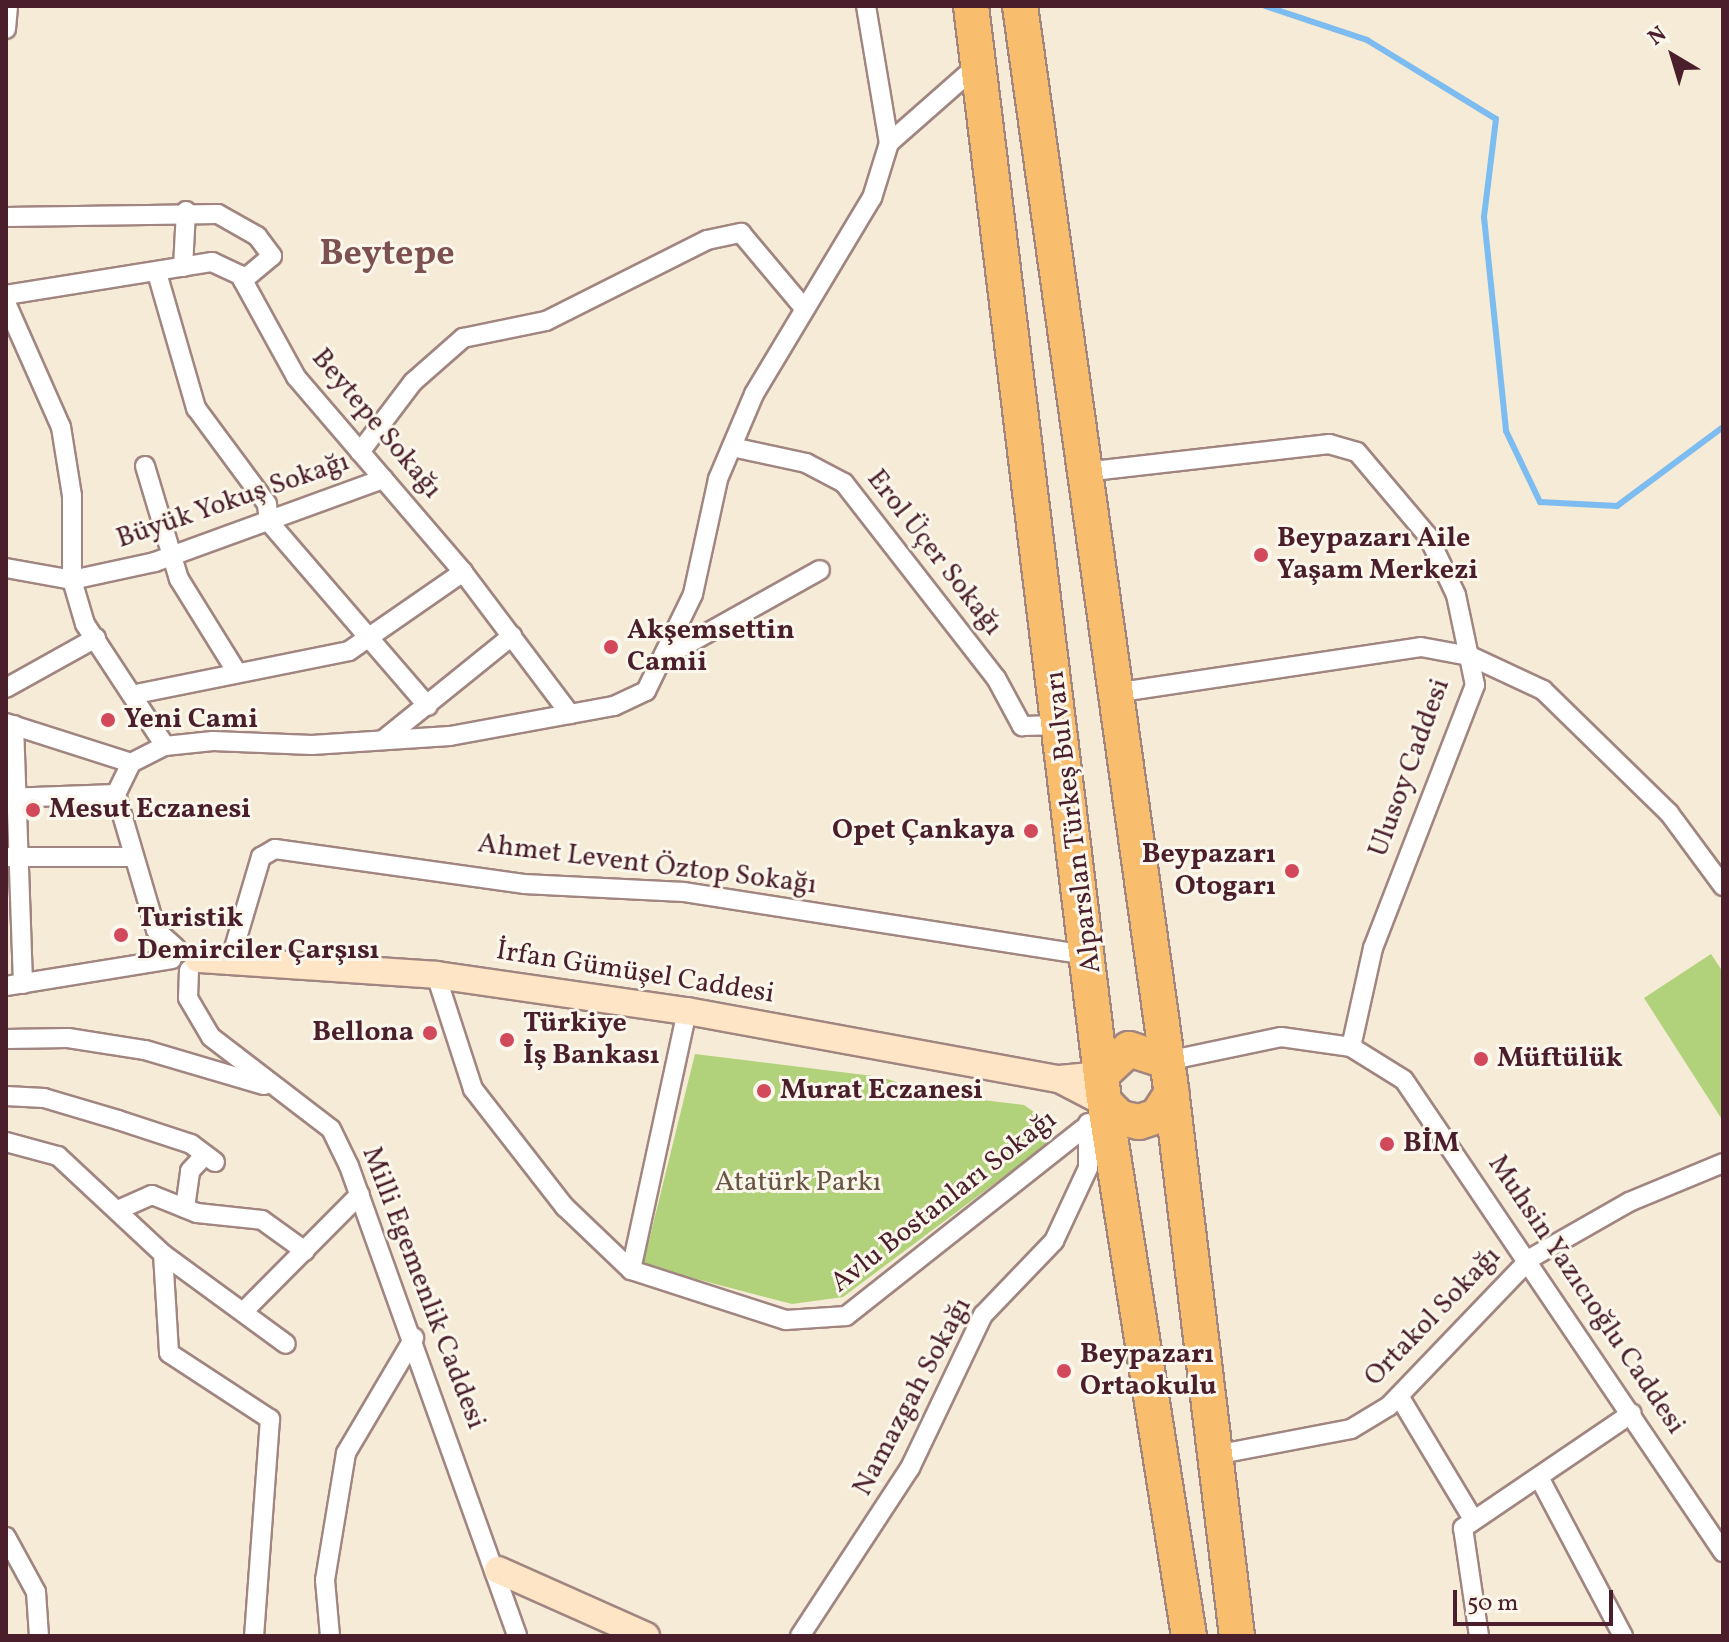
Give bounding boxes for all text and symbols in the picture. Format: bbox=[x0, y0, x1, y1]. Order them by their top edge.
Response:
north arrow bbox=[1633, 16, 1713, 96]
text: N bbox=[1642, 20, 1674, 54]
district label: Beytepe bbox=[319, 234, 455, 278]
street label: Beytepe Sokağı bbox=[304, 342, 448, 506]
street label: Büyük Yokuş Sokağı bbox=[112, 445, 354, 557]
street label: Erol Üçer Sokağı bbox=[859, 463, 1009, 643]
place label: Beypazarı Aile Yaşam Merkezi bbox=[1277, 522, 1478, 588]
marker: Beypazarı Aile Yaşam Merkezi bbox=[1252, 546, 1270, 564]
place label: Akşemsettin Camii bbox=[627, 614, 795, 680]
marker: Akşemsettin Camii bbox=[602, 638, 620, 656]
street label: Alparslan Türkeş Bulvarı bbox=[1039, 668, 1109, 976]
street label: Ulusoy Caddesi bbox=[1362, 674, 1458, 862]
place label: Yeni Cami bbox=[124, 703, 258, 737]
marker: Yeni Cami bbox=[99, 711, 117, 729]
place label: Mesut Eczanesi bbox=[49, 793, 251, 827]
marker: Mesut Eczanesi bbox=[24, 801, 42, 819]
place label: Opet Çankaya bbox=[832, 814, 1015, 848]
marker: Opet Çankaya bbox=[1022, 822, 1040, 840]
street label: Ahmet Levent Öztop Sokağı bbox=[476, 828, 818, 902]
place label: Beypazarı Otogarı bbox=[1142, 838, 1276, 904]
marker: Beypazarı Otogarı bbox=[1283, 862, 1301, 880]
place label: Turistik Demirciler Çarşısı bbox=[137, 902, 379, 968]
marker: Turistik Demirciler Çarşısı bbox=[112, 926, 130, 944]
street label: İrfan Gümüşel Caddesi bbox=[494, 934, 776, 1012]
place label: Türkiye İş Bankası bbox=[523, 1007, 660, 1073]
place label: Bellona bbox=[312, 1016, 414, 1050]
marker: Bellona bbox=[421, 1024, 439, 1042]
marker: Türkiye İş Bankası bbox=[498, 1031, 516, 1049]
place label: Müftülük bbox=[1497, 1042, 1623, 1076]
marker: Müftülük bbox=[1472, 1050, 1490, 1068]
place label: Murat Eczanesi bbox=[780, 1074, 983, 1108]
marker: Murat Eczanesi bbox=[755, 1082, 773, 1100]
street label: Avlu Bostanları Sokağı bbox=[824, 1103, 1064, 1301]
place label: BİM bbox=[1403, 1127, 1460, 1161]
marker: BİM bbox=[1378, 1135, 1396, 1153]
street label: Milli Egemenlik Caddesi bbox=[354, 1142, 492, 1434]
street label: Muhsin Yazıcıoğlu Caddesi bbox=[1480, 1149, 1692, 1441]
park label: Atatürk Parkı bbox=[715, 1166, 881, 1200]
street label: Ortakol Sokağı bbox=[1358, 1240, 1508, 1394]
street label: Namazgah Sokağı bbox=[847, 1292, 979, 1502]
place label: Beypazarı Ortaokulu bbox=[1080, 1338, 1217, 1404]
marker: Beypazarı Ortaokulu bbox=[1055, 1362, 1073, 1380]
scale bar bbox=[1457, 1574, 1617, 1624]
text: 50 m bbox=[1467, 1587, 1519, 1621]

